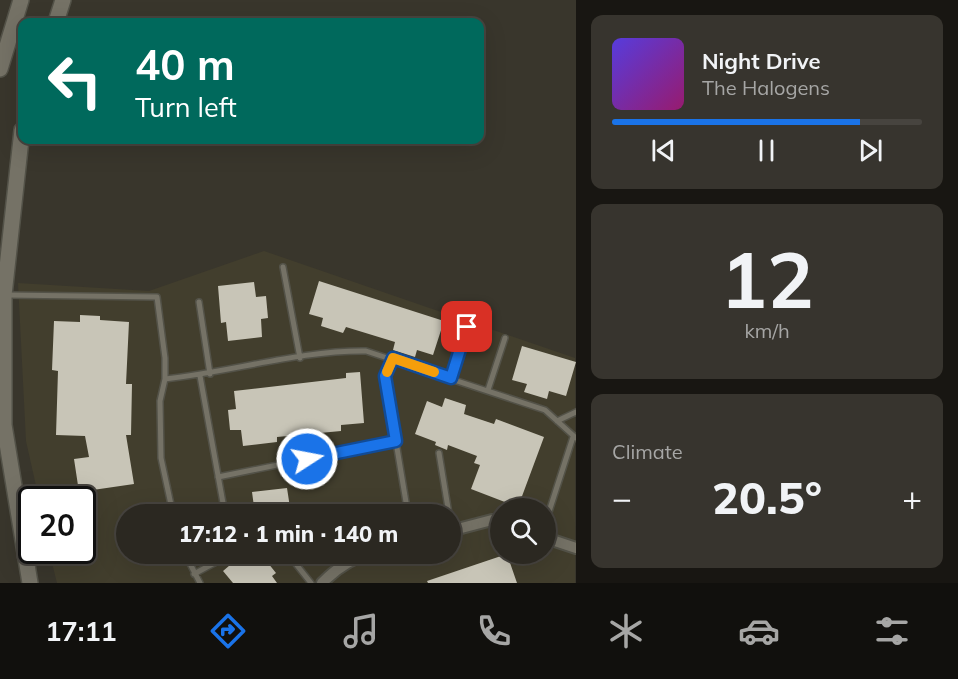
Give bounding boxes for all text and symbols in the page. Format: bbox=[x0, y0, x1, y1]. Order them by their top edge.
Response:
text: 40 m bbox=[135, 38, 235, 91]
icon: left bbox=[36, 42, 114, 120]
text: Night Drive bbox=[702, 47, 821, 75]
text: The Halogens bbox=[702, 75, 830, 100]
text: Turn left bbox=[135, 90, 237, 124]
icon: previous bbox=[647, 134, 680, 167]
icon: pause bbox=[750, 134, 783, 167]
icon: next bbox=[854, 134, 887, 167]
text: 12 bbox=[720, 230, 814, 328]
pin bbox=[441, 301, 492, 352]
icon: arrive bbox=[450, 310, 483, 343]
text: km/h bbox=[744, 318, 790, 343]
position arrow bbox=[275, 427, 339, 491]
text: Climate bbox=[612, 439, 683, 464]
text: 20.5° bbox=[712, 469, 822, 525]
text: − bbox=[612, 477, 632, 518]
text: + bbox=[902, 477, 922, 518]
speed limit sign: 20 bbox=[18, 486, 96, 564]
map controls bbox=[490, 498, 556, 564]
button: search bbox=[490, 498, 556, 564]
text: 17:12 · 1 min · 140 m bbox=[179, 520, 398, 548]
icon: directions bbox=[207, 610, 249, 652]
icon: music bbox=[340, 610, 382, 652]
icon: phone bbox=[473, 610, 515, 652]
icon: climate bbox=[605, 610, 647, 652]
icon: car bbox=[738, 610, 780, 652]
icon: filters bbox=[871, 610, 913, 652]
text: 17:11 bbox=[45, 614, 117, 648]

